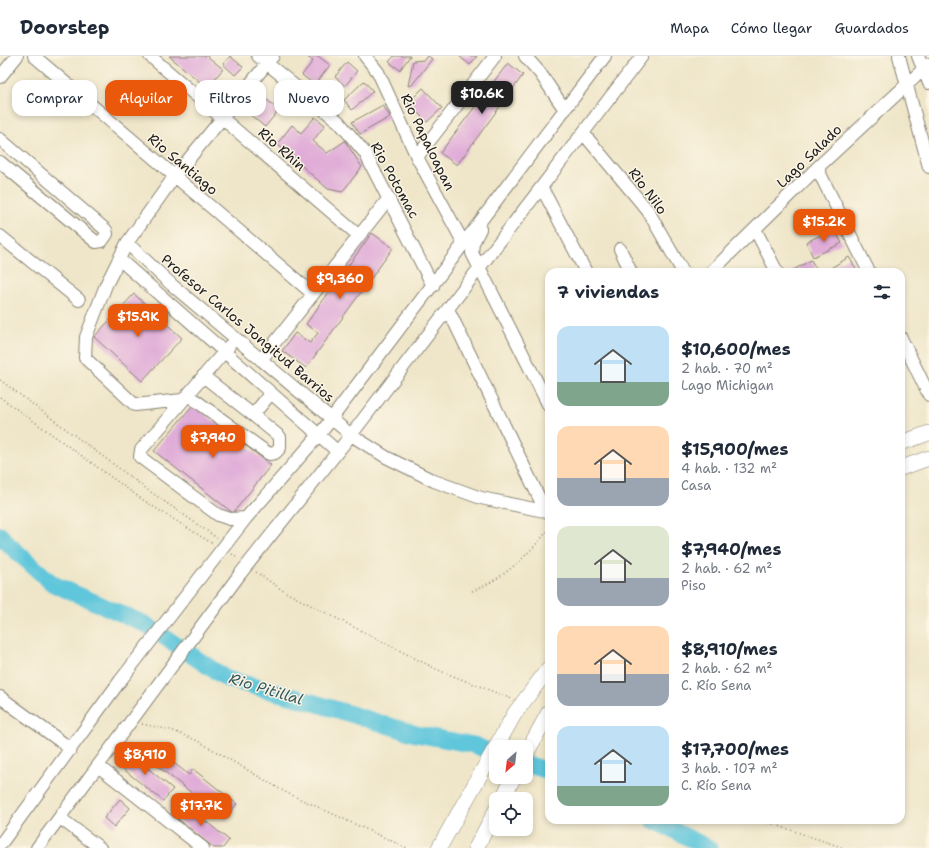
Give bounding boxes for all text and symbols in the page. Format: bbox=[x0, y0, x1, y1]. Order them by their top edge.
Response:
text: Doorstep bbox=[20, 15, 109, 40]
text: Mapa bbox=[670, 19, 709, 37]
text: Cómo llegar bbox=[731, 19, 812, 37]
text: Guardados bbox=[834, 19, 909, 37]
chip: Comprar bbox=[12, 80, 97, 116]
chip: Alquilar bbox=[105, 80, 187, 116]
chip: Filtros bbox=[195, 80, 266, 116]
chip: Nuevo bbox=[274, 80, 344, 116]
pin: $10.6K bbox=[449, 81, 515, 115]
text: $10.6K bbox=[460, 85, 504, 102]
street label: Rio Papaloapan bbox=[397, 91, 459, 194]
street label: Lago Salado bbox=[773, 120, 845, 192]
street label: Rio Rhin bbox=[255, 123, 310, 175]
street label: Rio Santiago bbox=[144, 129, 222, 199]
street label: Rio Potomac bbox=[367, 139, 423, 221]
street label: Rio Nilo bbox=[625, 164, 671, 218]
pin: $15.2K bbox=[791, 209, 857, 243]
text: $15.2K bbox=[802, 213, 846, 230]
street label: Profesor Carlos Jongitud Barrios bbox=[158, 250, 338, 406]
pin: $9,360 bbox=[307, 266, 373, 300]
text: $9,360 bbox=[316, 270, 364, 287]
text: 7 viviendas bbox=[557, 281, 659, 303]
icon: filters bbox=[871, 281, 893, 303]
pin: $15.9K bbox=[105, 304, 171, 338]
text: $15.9K bbox=[117, 308, 159, 325]
text: $10,600/mes bbox=[681, 338, 791, 360]
icon: home bbox=[589, 342, 637, 390]
text: 2 hab. · 70 m² bbox=[681, 360, 773, 377]
text: Lago Michigan bbox=[681, 377, 774, 394]
pin: $7,940 bbox=[180, 425, 246, 459]
text: $7,940 bbox=[190, 429, 236, 446]
text: $15,900/mes bbox=[681, 438, 788, 460]
icon: home bbox=[589, 442, 637, 490]
text: 4 hab. · 132 m² bbox=[681, 460, 777, 477]
text: Casa bbox=[681, 477, 711, 494]
text: $7,940/mes bbox=[681, 538, 782, 560]
icon: home bbox=[589, 542, 637, 590]
text: 2 hab. · 62 m² bbox=[681, 560, 772, 577]
text: Piso bbox=[681, 577, 706, 594]
text: $8,910/mes bbox=[681, 638, 778, 660]
icon: home bbox=[589, 642, 637, 690]
text: 2 hab. · 62 m² bbox=[681, 660, 772, 677]
water label: Rio Pitillal bbox=[227, 668, 306, 710]
text: C. Río Sena bbox=[681, 677, 751, 694]
text: $17,700/mes bbox=[681, 738, 789, 760]
north arrow bbox=[489, 740, 533, 784]
map controls bbox=[489, 740, 533, 836]
pin: $8,910 bbox=[112, 742, 178, 776]
icon: home bbox=[589, 742, 637, 790]
text: $8,910 bbox=[123, 746, 167, 763]
text: 3 hab. · 107 m² bbox=[681, 760, 778, 777]
text: C. Río Sena bbox=[681, 777, 751, 794]
button: locate bbox=[489, 792, 533, 836]
pin: $17.7K bbox=[168, 793, 234, 827]
text: $17.7K bbox=[180, 797, 222, 814]

